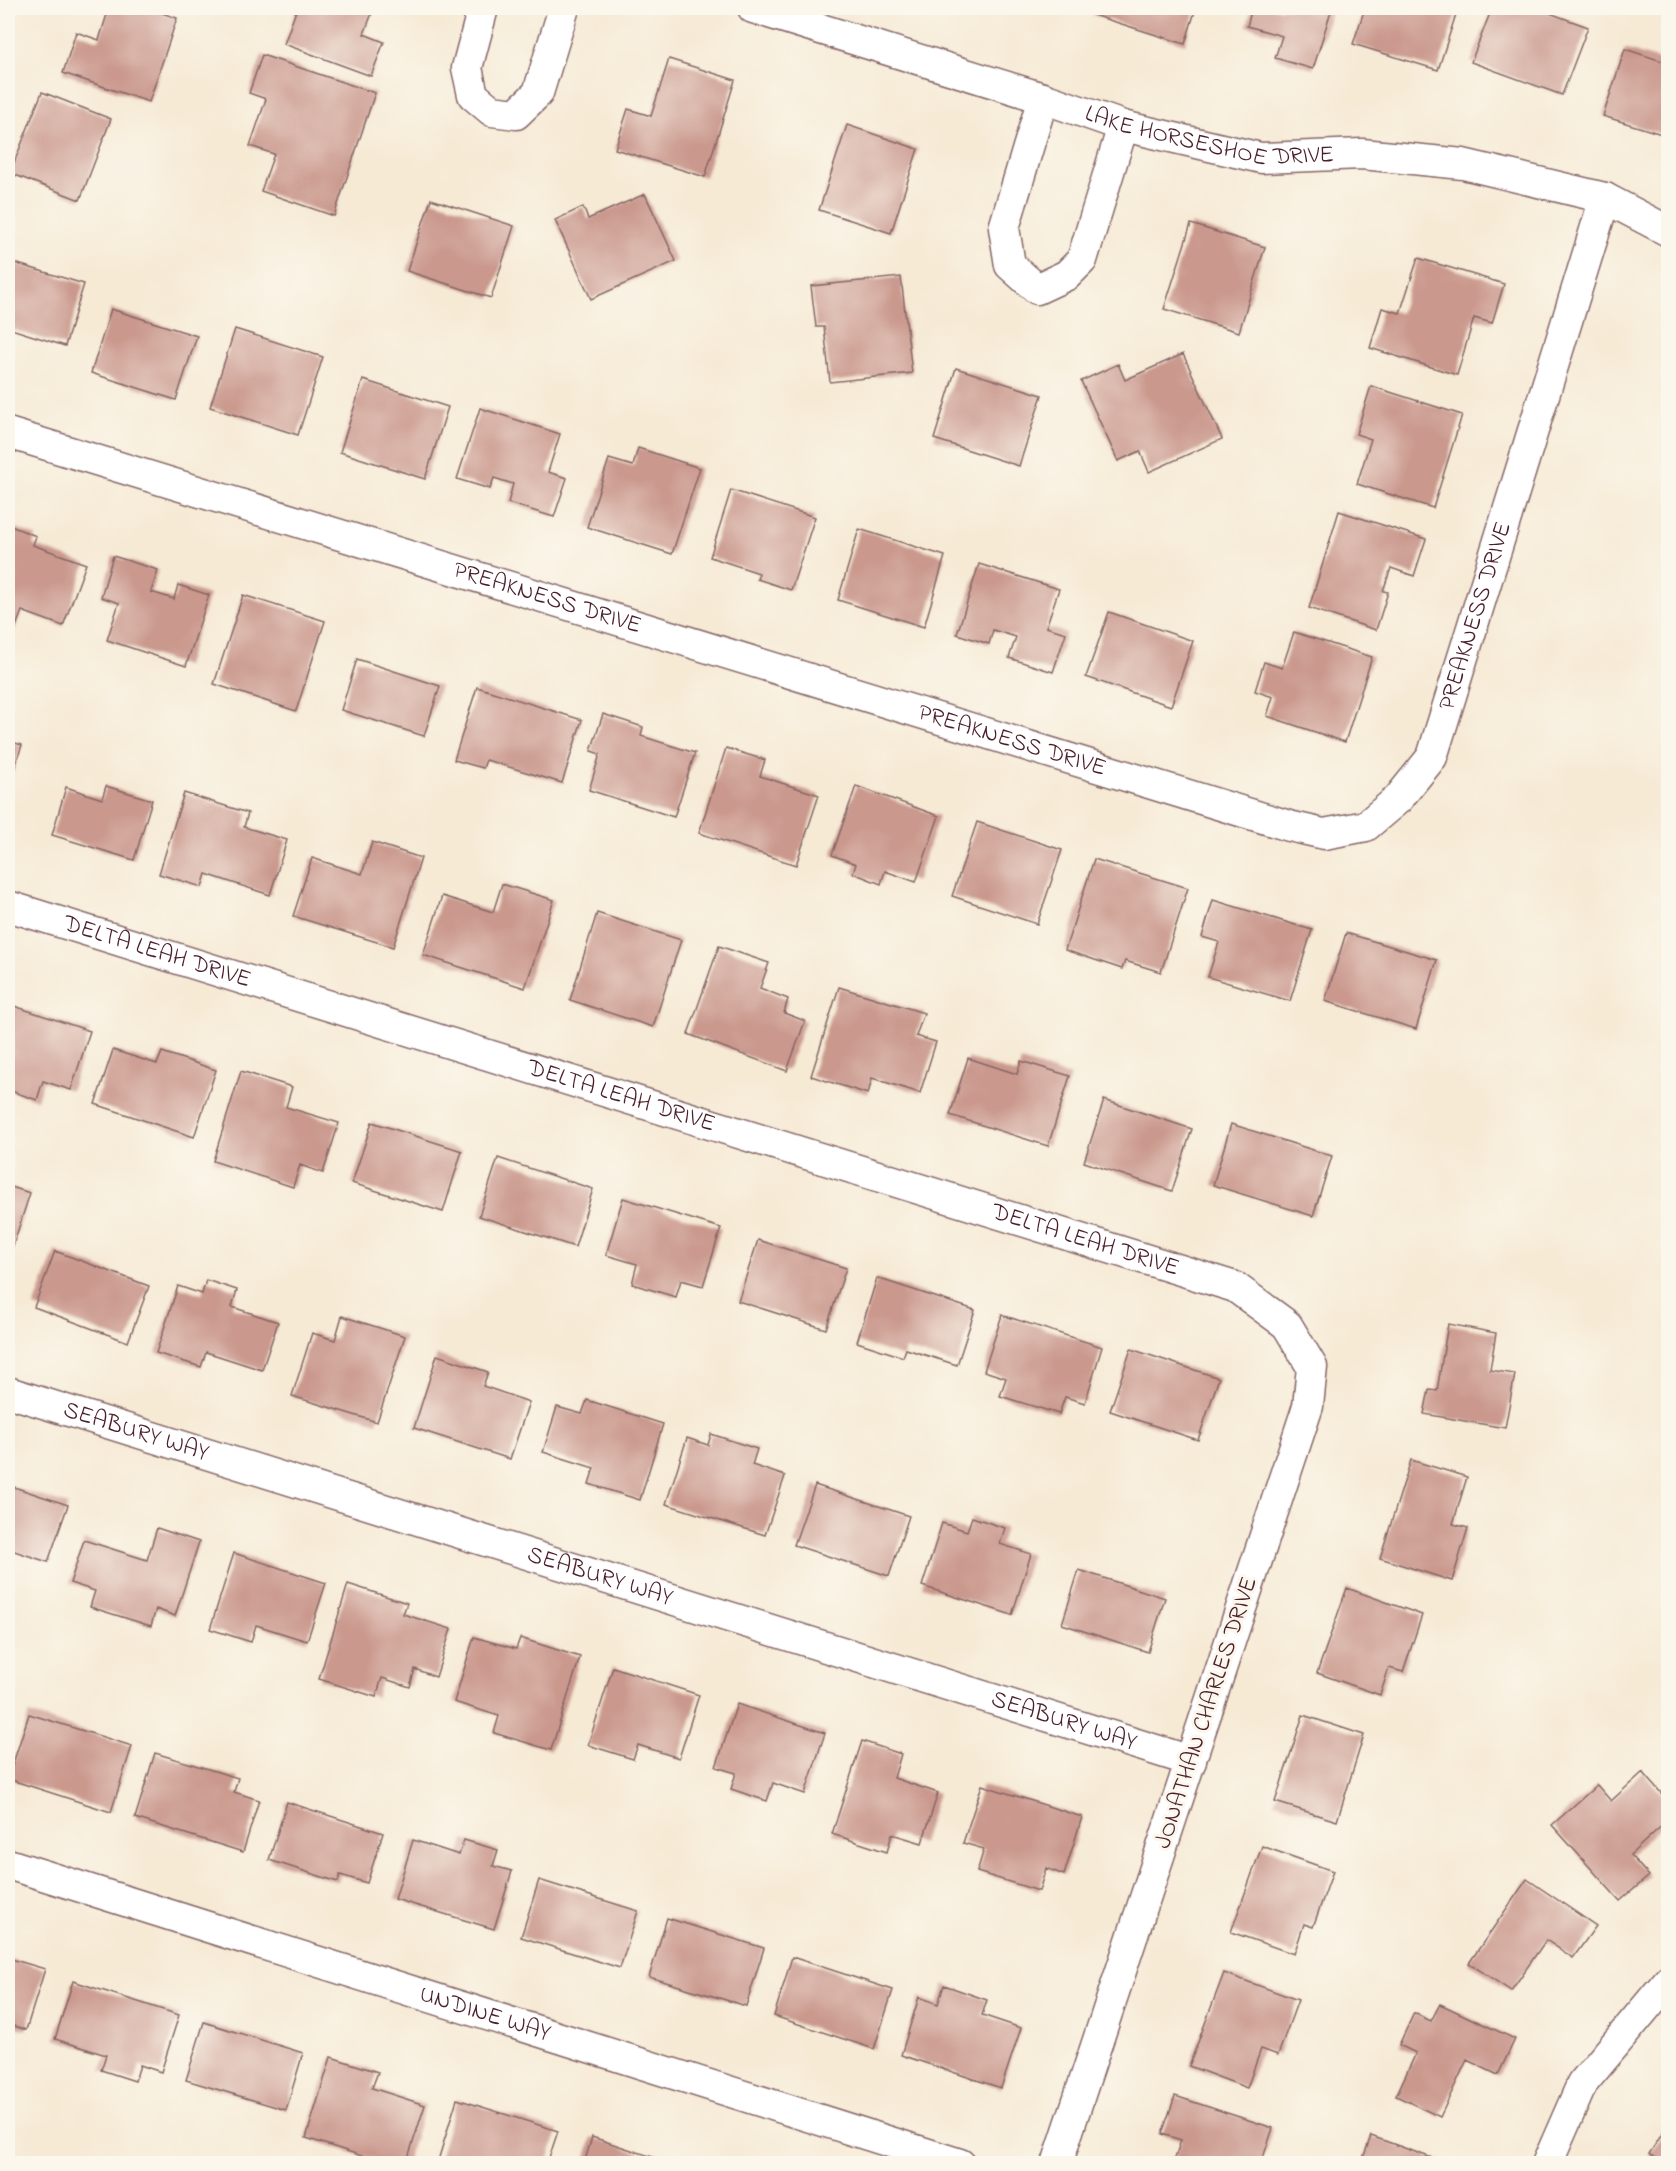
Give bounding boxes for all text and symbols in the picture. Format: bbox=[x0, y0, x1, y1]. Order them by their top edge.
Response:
street label: LAKE HORSESHOE DRIVE bbox=[1080, 96, 1335, 176]
street label: PREAKNESS DRIVE bbox=[1430, 518, 1521, 715]
street label: PREAKNESS DRIVE bbox=[449, 553, 646, 644]
street label: PREAKNESS DRIVE bbox=[913, 696, 1110, 786]
street label: DELTA LEAH DRIVE bbox=[58, 906, 255, 998]
street label: DELTA LEAH DRIVE bbox=[522, 1050, 719, 1142]
street label: DELTA LEAH DRIVE bbox=[986, 1195, 1183, 1286]
street label: SEABURY WAY bbox=[59, 1393, 213, 1471]
street label: SEABURY WAY bbox=[523, 1537, 677, 1616]
street label: JONATHAN CHARLES DRIVE bbox=[1146, 1573, 1268, 1853]
street label: SEABURY WAY bbox=[987, 1682, 1141, 1760]
street label: UNDINE WAY bbox=[415, 1977, 555, 2051]

